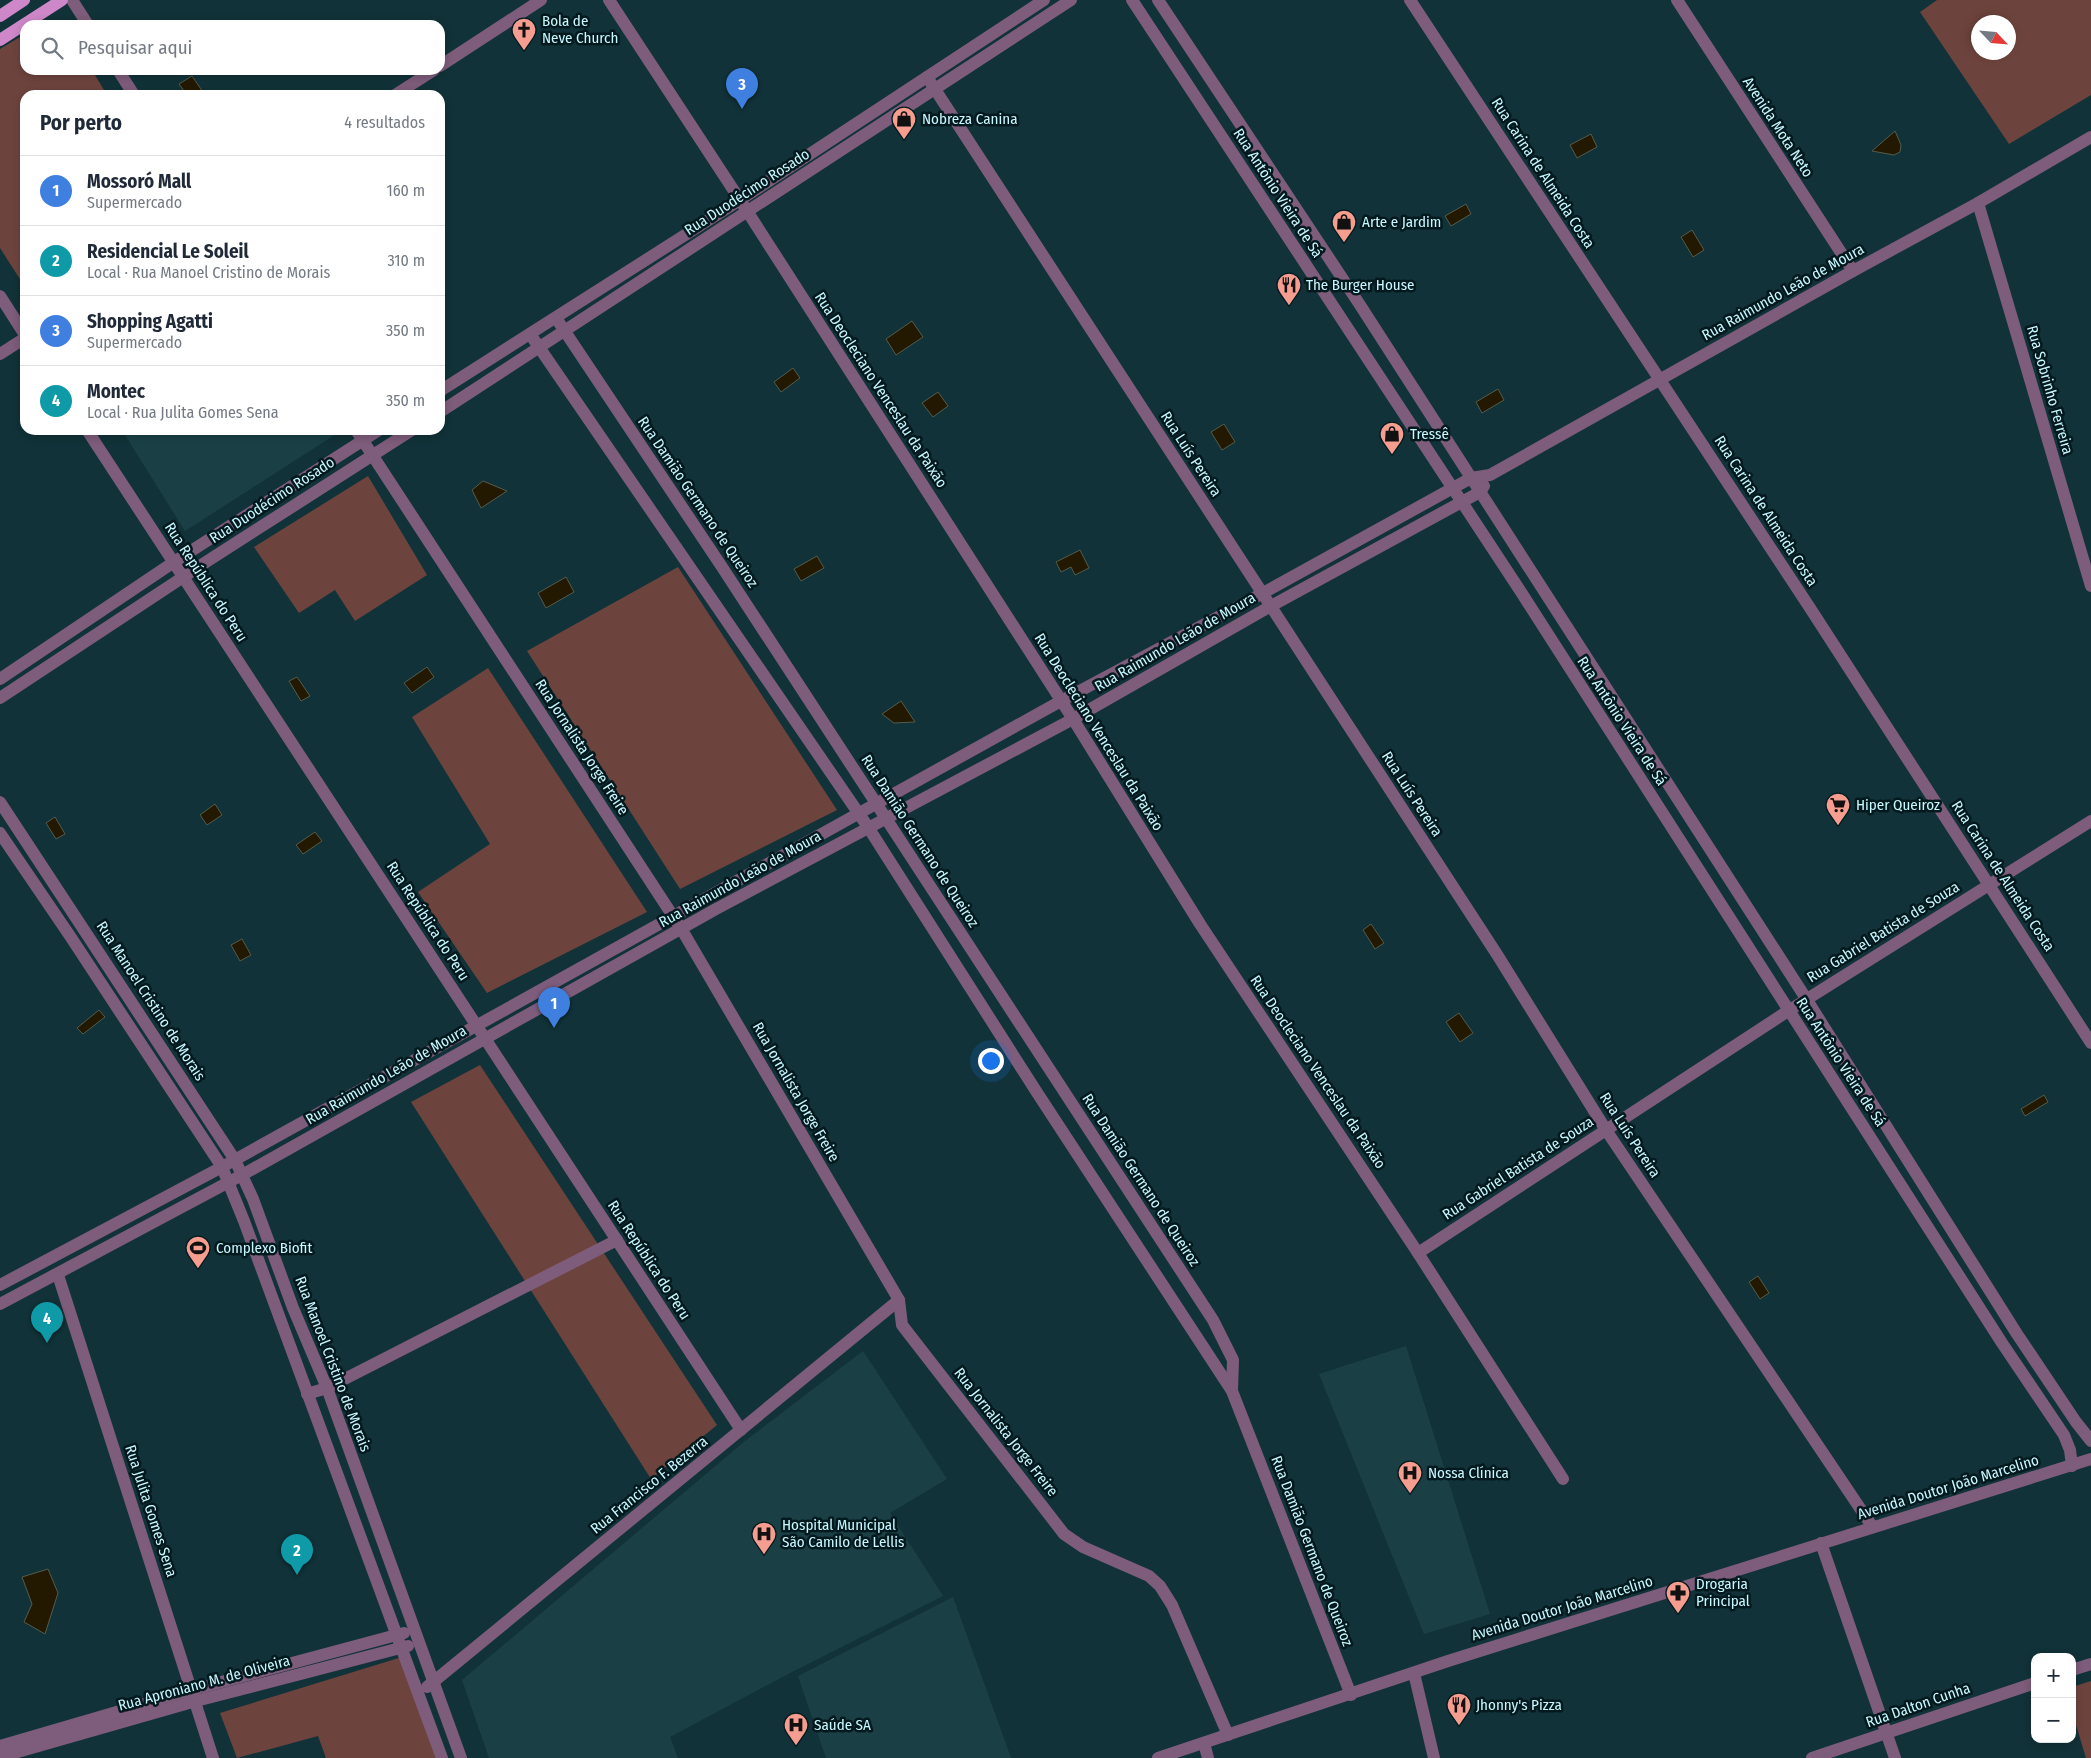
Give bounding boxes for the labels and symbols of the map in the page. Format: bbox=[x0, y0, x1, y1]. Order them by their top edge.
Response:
place label: Bola de Neve Church bbox=[542, 12, 618, 47]
north arrow bbox=[1971, 15, 2016, 60]
church icon: Bola de Neve Church bbox=[511, 17, 537, 51]
pin: 3 bbox=[726, 68, 758, 109]
street label: Avenida Mota Neto bbox=[1739, 74, 1817, 181]
street label: Rua Carina de Almeida Costa bbox=[1488, 94, 1598, 252]
shop icon: Nobreza Canina bbox=[891, 106, 917, 140]
place label: Nobreza Canina bbox=[922, 110, 1017, 128]
street label: Rua Antônio Vieira de Sá bbox=[1229, 125, 1327, 261]
street label: Rua Duodécimo Rosado bbox=[681, 145, 813, 239]
shop icon: Arte e Jardim bbox=[1331, 209, 1357, 243]
place label: Arte e Jardim bbox=[1362, 213, 1441, 231]
street label: Rua Raimundo Leão de Moura bbox=[1699, 240, 1867, 344]
restaurant icon: The Burger House bbox=[1276, 272, 1302, 306]
place label: The Burger House bbox=[1306, 276, 1414, 294]
street label: Rua Deocleciano Venceslau da Paixão bbox=[811, 289, 951, 491]
street label: Rua Sobrinho Ferreira bbox=[2023, 323, 2077, 457]
street label: Rua Luís Pereira bbox=[1157, 408, 1225, 500]
street label: Rua Damião Germano de Queiroz bbox=[634, 413, 762, 591]
shop icon: Tressê bbox=[1379, 421, 1405, 455]
place label: Tressê bbox=[1410, 425, 1449, 443]
street label: Rua Carina de Almeida Costa bbox=[1711, 432, 1821, 590]
street label: Rua Duodécimo Rosado bbox=[206, 453, 338, 547]
street label: Rua República do Peru bbox=[161, 519, 251, 645]
street label: Rua Raimundo Leão de Moura bbox=[1091, 589, 1259, 695]
street label: Rua Deocleciano Venceslau da Paixão bbox=[1031, 630, 1167, 834]
street label: Rua Antônio Vieira de Sá bbox=[1573, 653, 1671, 789]
street label: Rua Jornalista Jorge Freire bbox=[531, 676, 633, 818]
street label: Rua Luís Pereira bbox=[1378, 748, 1446, 840]
street label: Rua Damião Germano de Queiroz bbox=[857, 751, 983, 931]
supermarket icon: Hiper Queiroz bbox=[1825, 792, 1851, 826]
place label: Hiper Queiroz bbox=[1856, 796, 1940, 814]
street label: Rua Carina de Almeida Costa bbox=[1948, 797, 2058, 955]
street label: Rua Raimundo Leão de Moura bbox=[656, 827, 824, 931]
street label: Rua República do Peru bbox=[383, 858, 473, 984]
street label: Rua Gabriel Batista de Souza bbox=[1803, 878, 1963, 986]
street label: Rua Manoel Cristino de Morais bbox=[93, 918, 209, 1084]
street label: Rua Deocleciano Venceslau da Paixão bbox=[1246, 972, 1390, 1172]
pin: 1 bbox=[538, 987, 570, 1028]
street label: Rua Antônio Vieira de Sá bbox=[1792, 994, 1890, 1130]
street label: Rua Jornalista Jorge Freire bbox=[749, 1019, 843, 1165]
street label: Rua Raimundo Leão de Moura bbox=[302, 1022, 470, 1128]
your location bbox=[978, 1048, 1004, 1074]
street label: Rua Luís Pereira bbox=[1596, 1089, 1664, 1181]
street label: Rua Damião Germano de Queiroz bbox=[1078, 1090, 1204, 1270]
street label: Rua Gabriel Batista de Souza bbox=[1439, 1112, 1597, 1224]
street label: Rua República do Peru bbox=[604, 1197, 694, 1323]
sports icon: Complexo Biofit bbox=[185, 1235, 211, 1269]
place label: Complexo Biofit bbox=[216, 1239, 312, 1257]
street label: Rua Manoel Cristino de Morais bbox=[291, 1274, 375, 1454]
pin: 4 bbox=[31, 1302, 63, 1343]
street label: Rua Jornalista Jorge Freire bbox=[950, 1364, 1062, 1500]
street label: Rua Francisco F. Bezerra bbox=[587, 1432, 711, 1538]
street label: Rua Julita Gomes Sena bbox=[121, 1443, 181, 1579]
street label: Avenida Doutor João Marcelino bbox=[1855, 1451, 2041, 1523]
street label: Rua Damião Germano de Queiroz bbox=[1267, 1453, 1357, 1649]
hospital icon: Nossa Clínica bbox=[1397, 1460, 1423, 1494]
place label: Nossa Clínica bbox=[1428, 1464, 1509, 1482]
place label: Hospital Municipal São Camilo de Lellis bbox=[782, 1516, 904, 1551]
hospital icon: Hospital Municipal São Camilo de Lellis bbox=[751, 1521, 777, 1555]
pin: 2 bbox=[281, 1534, 313, 1575]
street label: Avenida Doutor João Marcelino bbox=[1469, 1572, 1655, 1644]
place label: Drogaria Principal bbox=[1696, 1575, 1750, 1610]
pharmacy icon: Drogaria Principal bbox=[1665, 1580, 1691, 1614]
street label: Rua Aproniano M. de Oliveira bbox=[116, 1651, 292, 1715]
street label: Rua Dalton Cunha bbox=[1864, 1679, 1972, 1731]
restaurant icon: Jhonny's Pizza bbox=[1446, 1692, 1472, 1726]
place label: Jhonny's Pizza bbox=[1476, 1696, 1562, 1714]
hospital icon: Saúde SA bbox=[783, 1712, 809, 1746]
place label: Saúde SA bbox=[814, 1716, 871, 1734]

